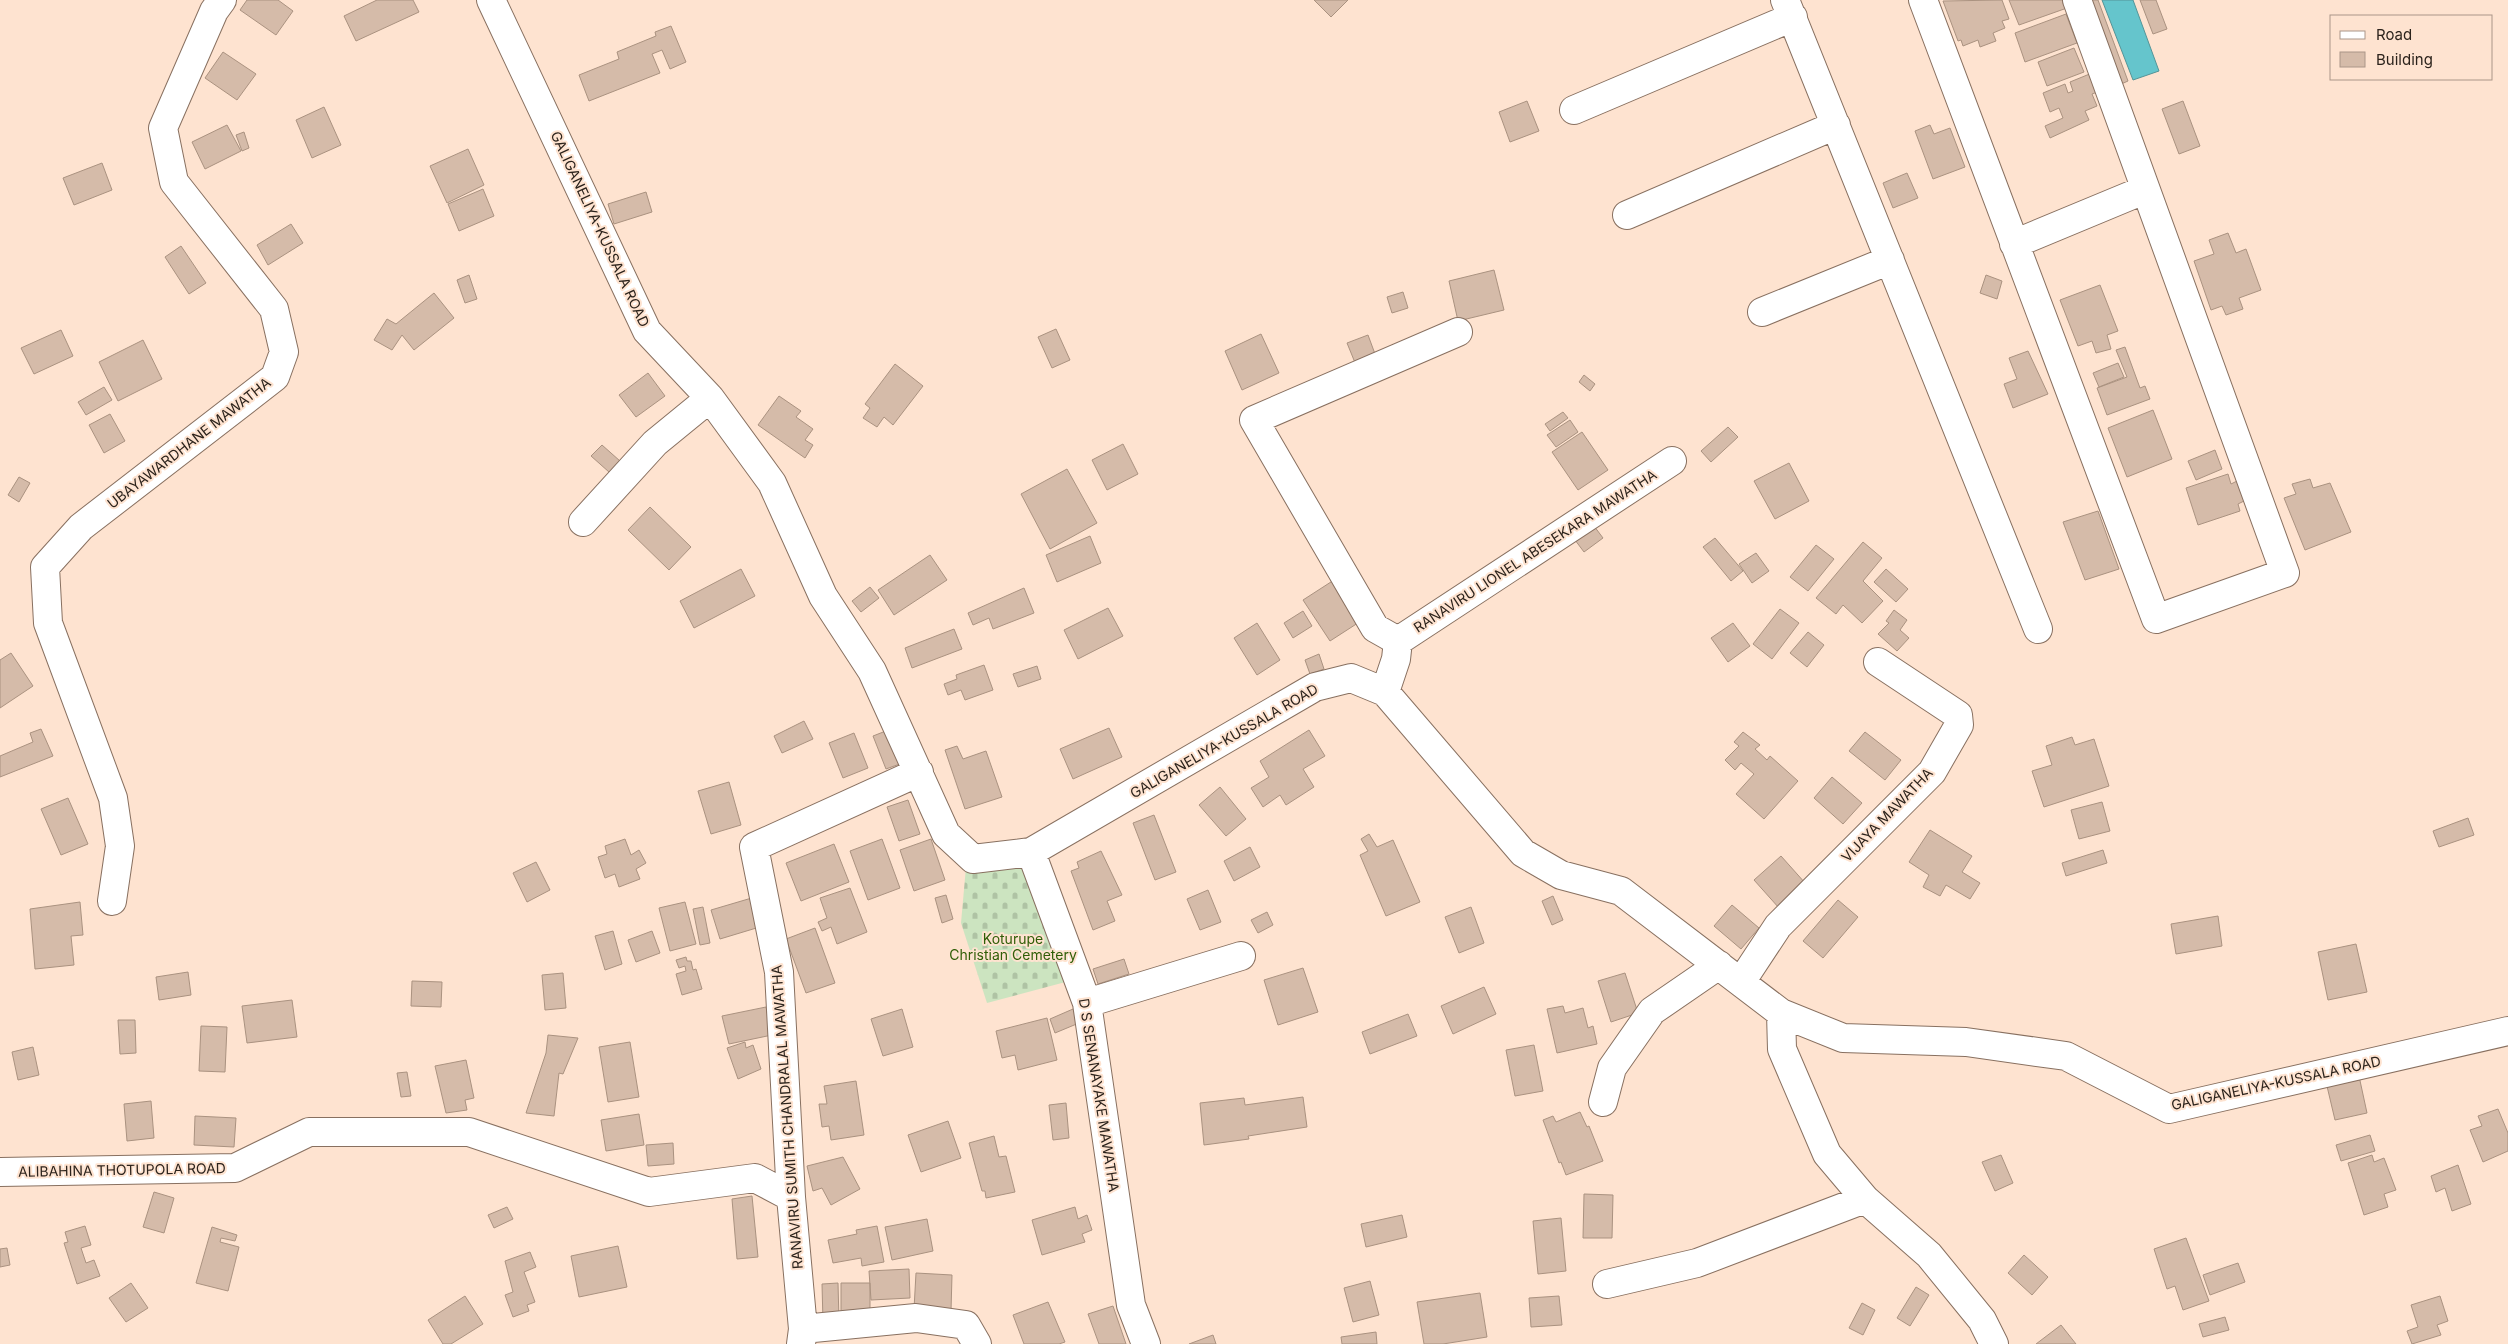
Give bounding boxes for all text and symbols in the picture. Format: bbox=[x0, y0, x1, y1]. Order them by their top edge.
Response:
legend bbox=[2330, 15, 2493, 80]
text: Road bbox=[2376, 25, 2412, 44]
text: Building bbox=[2376, 50, 2433, 69]
street label: GALIGANELIYA-KUSSALA ROAD bbox=[548, 128, 653, 329]
street label: UBAYAWARDHANE MAWATHA bbox=[104, 373, 274, 512]
street label: RANAVIRU LIONEL ABESEKARA MAWATHA bbox=[1410, 465, 1660, 636]
street label: GALIGANELIYA-KUSSALA ROAD bbox=[1127, 680, 1321, 801]
street label: VIJAYA MAWATHA bbox=[1837, 764, 1936, 865]
park label: Koturupe Christian Cemetery bbox=[949, 930, 1077, 963]
street label: RANAVIRU SUMITH CHANDRALAL MAWATHA bbox=[767, 964, 806, 1270]
street label: D S SENANAYAKE MAWATHA bbox=[1076, 997, 1123, 1193]
street label: GALIGANELIYA-KUSSALA ROAD bbox=[2169, 1052, 2382, 1113]
street label: ALIBAHINA THOTUPOLA ROAD bbox=[18, 1159, 226, 1180]

